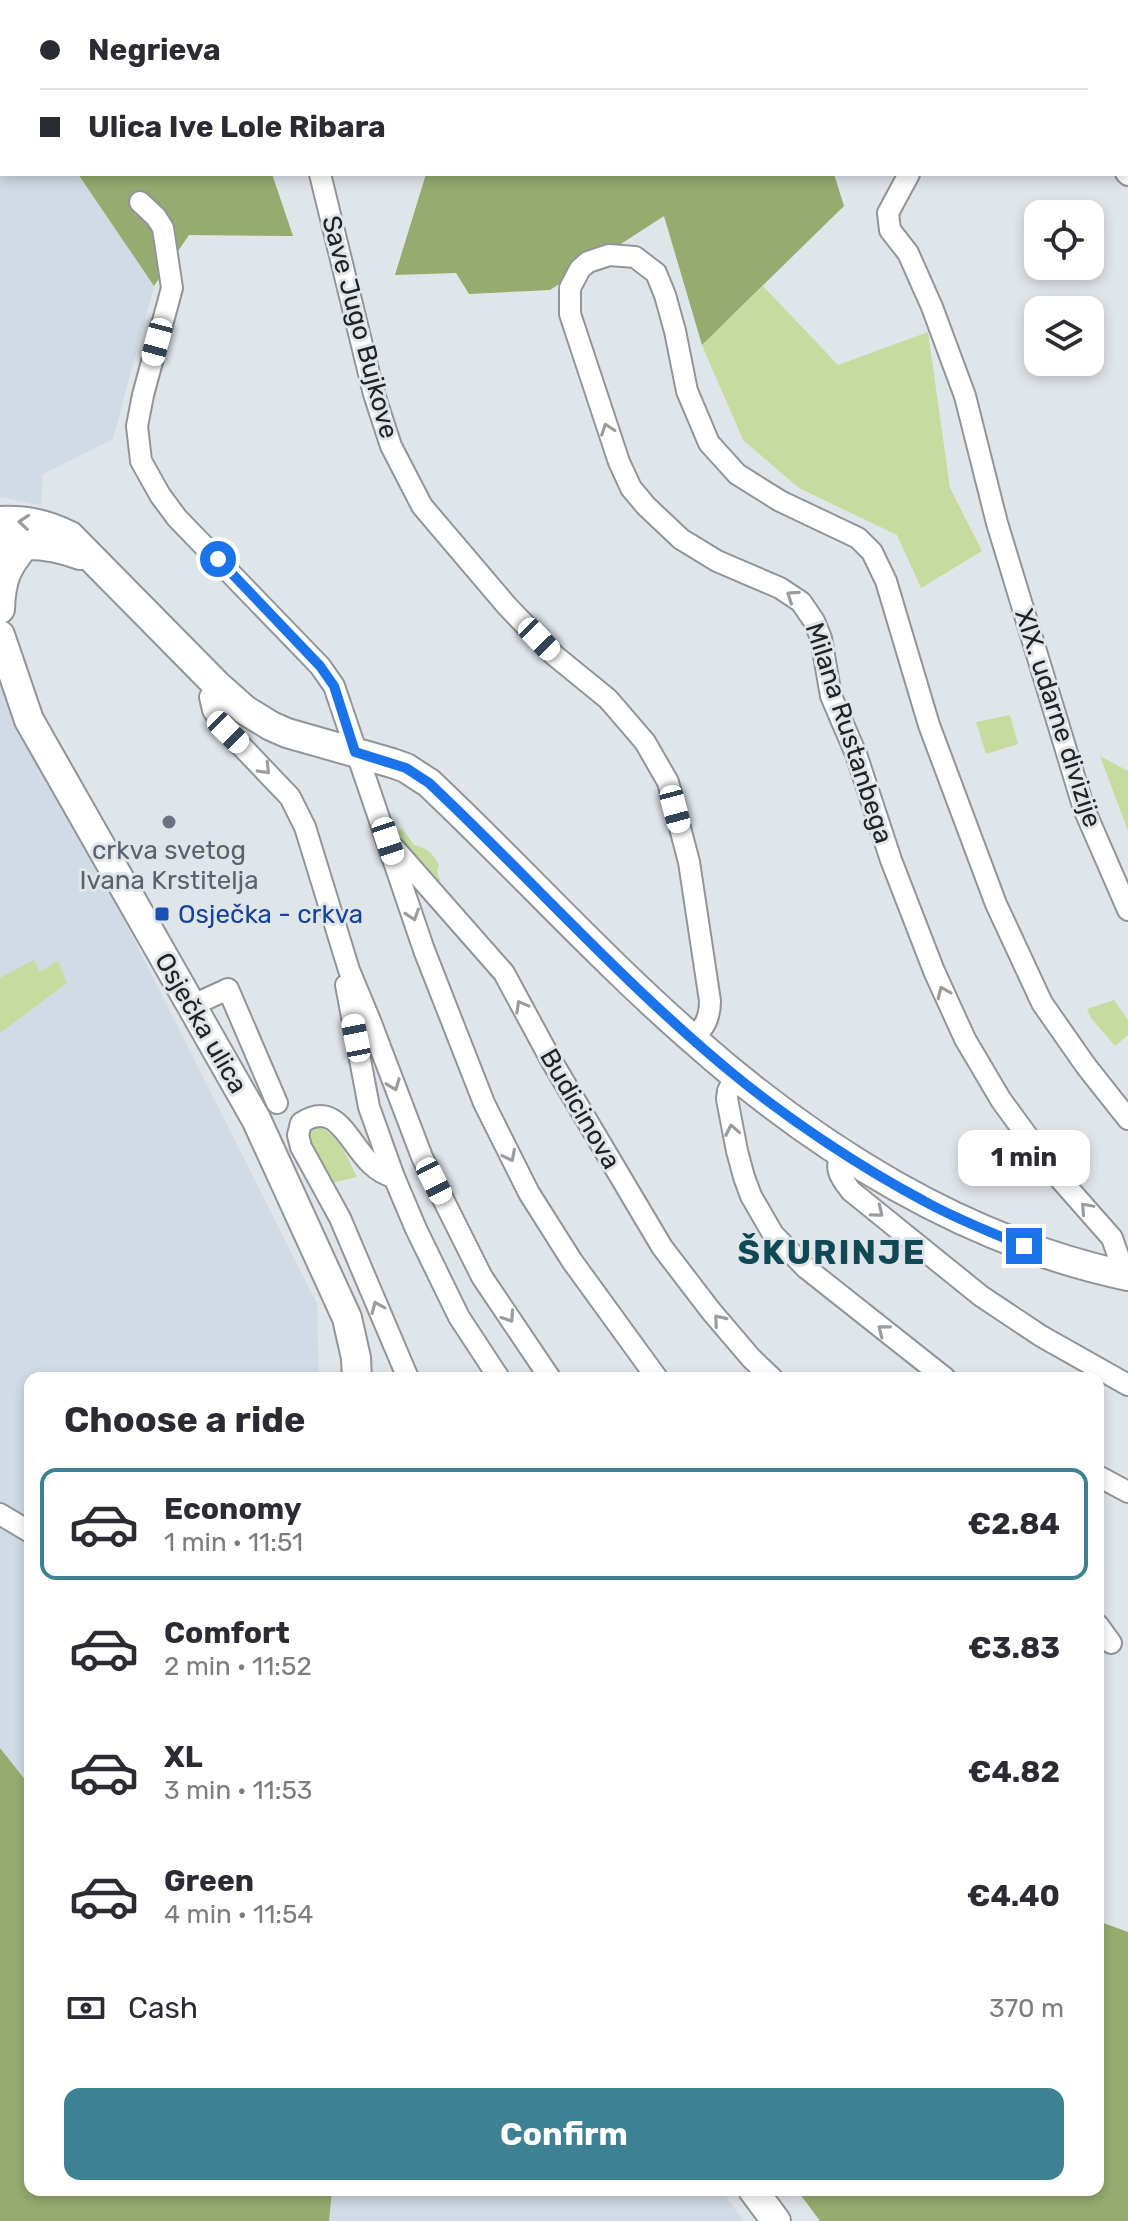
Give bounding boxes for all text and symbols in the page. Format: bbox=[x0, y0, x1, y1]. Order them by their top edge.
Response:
text: Negrieva bbox=[88, 32, 221, 68]
text: Ulica Ive Lole Ribara bbox=[88, 109, 386, 145]
map controls bbox=[1024, 200, 1104, 376]
button: locate bbox=[1024, 200, 1104, 280]
street label: Save Jugo Bujkove bbox=[315, 212, 405, 442]
button: layers bbox=[1024, 296, 1104, 376]
car bbox=[139, 316, 175, 368]
one-way arrow bbox=[601, 423, 617, 437]
one-way arrow bbox=[18, 514, 31, 531]
route start bbox=[200, 541, 236, 577]
one-way arrow bbox=[786, 591, 800, 606]
street label: XIX. udarne divizije bbox=[1008, 605, 1108, 831]
car bbox=[514, 613, 564, 665]
street label: Milana Rustanbega bbox=[799, 619, 899, 847]
car bbox=[203, 707, 253, 757]
one-way arrow bbox=[255, 760, 269, 775]
car bbox=[657, 783, 693, 835]
marker: crkva svetog Ivana Krstitelja bbox=[160, 813, 178, 831]
car bbox=[369, 814, 407, 868]
place label: crkva svetog Ivana Krstitelja bbox=[79, 835, 259, 896]
place label: Osječka - crkva bbox=[178, 899, 363, 930]
marker: Osječka - crkva bbox=[153, 905, 171, 923]
one-way arrow bbox=[403, 907, 419, 921]
street label: Osječka ulica bbox=[148, 947, 254, 1099]
one-way arrow bbox=[937, 986, 953, 1000]
one-way arrow bbox=[516, 1000, 531, 1014]
car bbox=[340, 1012, 372, 1064]
street label: Budicinova bbox=[533, 1043, 627, 1175]
one-way arrow bbox=[384, 1077, 401, 1091]
one-way arrow bbox=[725, 1123, 742, 1136]
callout: 1 min bbox=[958, 1130, 1090, 1186]
text: 1 min bbox=[991, 1142, 1057, 1173]
one-way arrow bbox=[500, 1147, 516, 1162]
car bbox=[412, 1154, 456, 1208]
one-way arrow bbox=[869, 1202, 883, 1217]
one-way arrow bbox=[1081, 1202, 1095, 1217]
route end bbox=[1006, 1228, 1042, 1264]
district label: ŠKURINJE bbox=[737, 1232, 927, 1273]
one-way arrow bbox=[370, 1301, 386, 1315]
one-way arrow bbox=[499, 1309, 514, 1323]
one-way arrow bbox=[714, 1315, 729, 1330]
one-way arrow bbox=[877, 1326, 892, 1340]
text: Choose a ride bbox=[64, 1398, 305, 1441]
icon: car bbox=[68, 1488, 140, 1560]
text: Economy bbox=[164, 1491, 302, 1527]
text: €2.84 bbox=[968, 1506, 1060, 1542]
text: 1 min · 11:51 bbox=[164, 1527, 303, 1558]
icon: car bbox=[68, 1612, 140, 1684]
text: Comfort bbox=[164, 1615, 290, 1651]
text: €3.83 bbox=[968, 1630, 1060, 1666]
text: 2 min · 11:52 bbox=[164, 1651, 312, 1682]
icon: car bbox=[68, 1736, 140, 1808]
text: XL bbox=[164, 1739, 203, 1775]
text: €4.82 bbox=[968, 1754, 1060, 1790]
text: 3 min · 11:53 bbox=[164, 1775, 312, 1806]
icon: car bbox=[68, 1860, 140, 1932]
text: Green bbox=[164, 1863, 254, 1899]
text: €4.40 bbox=[967, 1878, 1060, 1914]
text: 4 min · 11:54 bbox=[164, 1899, 314, 1930]
icon: cash bbox=[64, 1986, 108, 2030]
text: Cash bbox=[128, 1990, 198, 2026]
text: 370 m bbox=[989, 1993, 1064, 2024]
button: Confirm bbox=[64, 2088, 1064, 2180]

